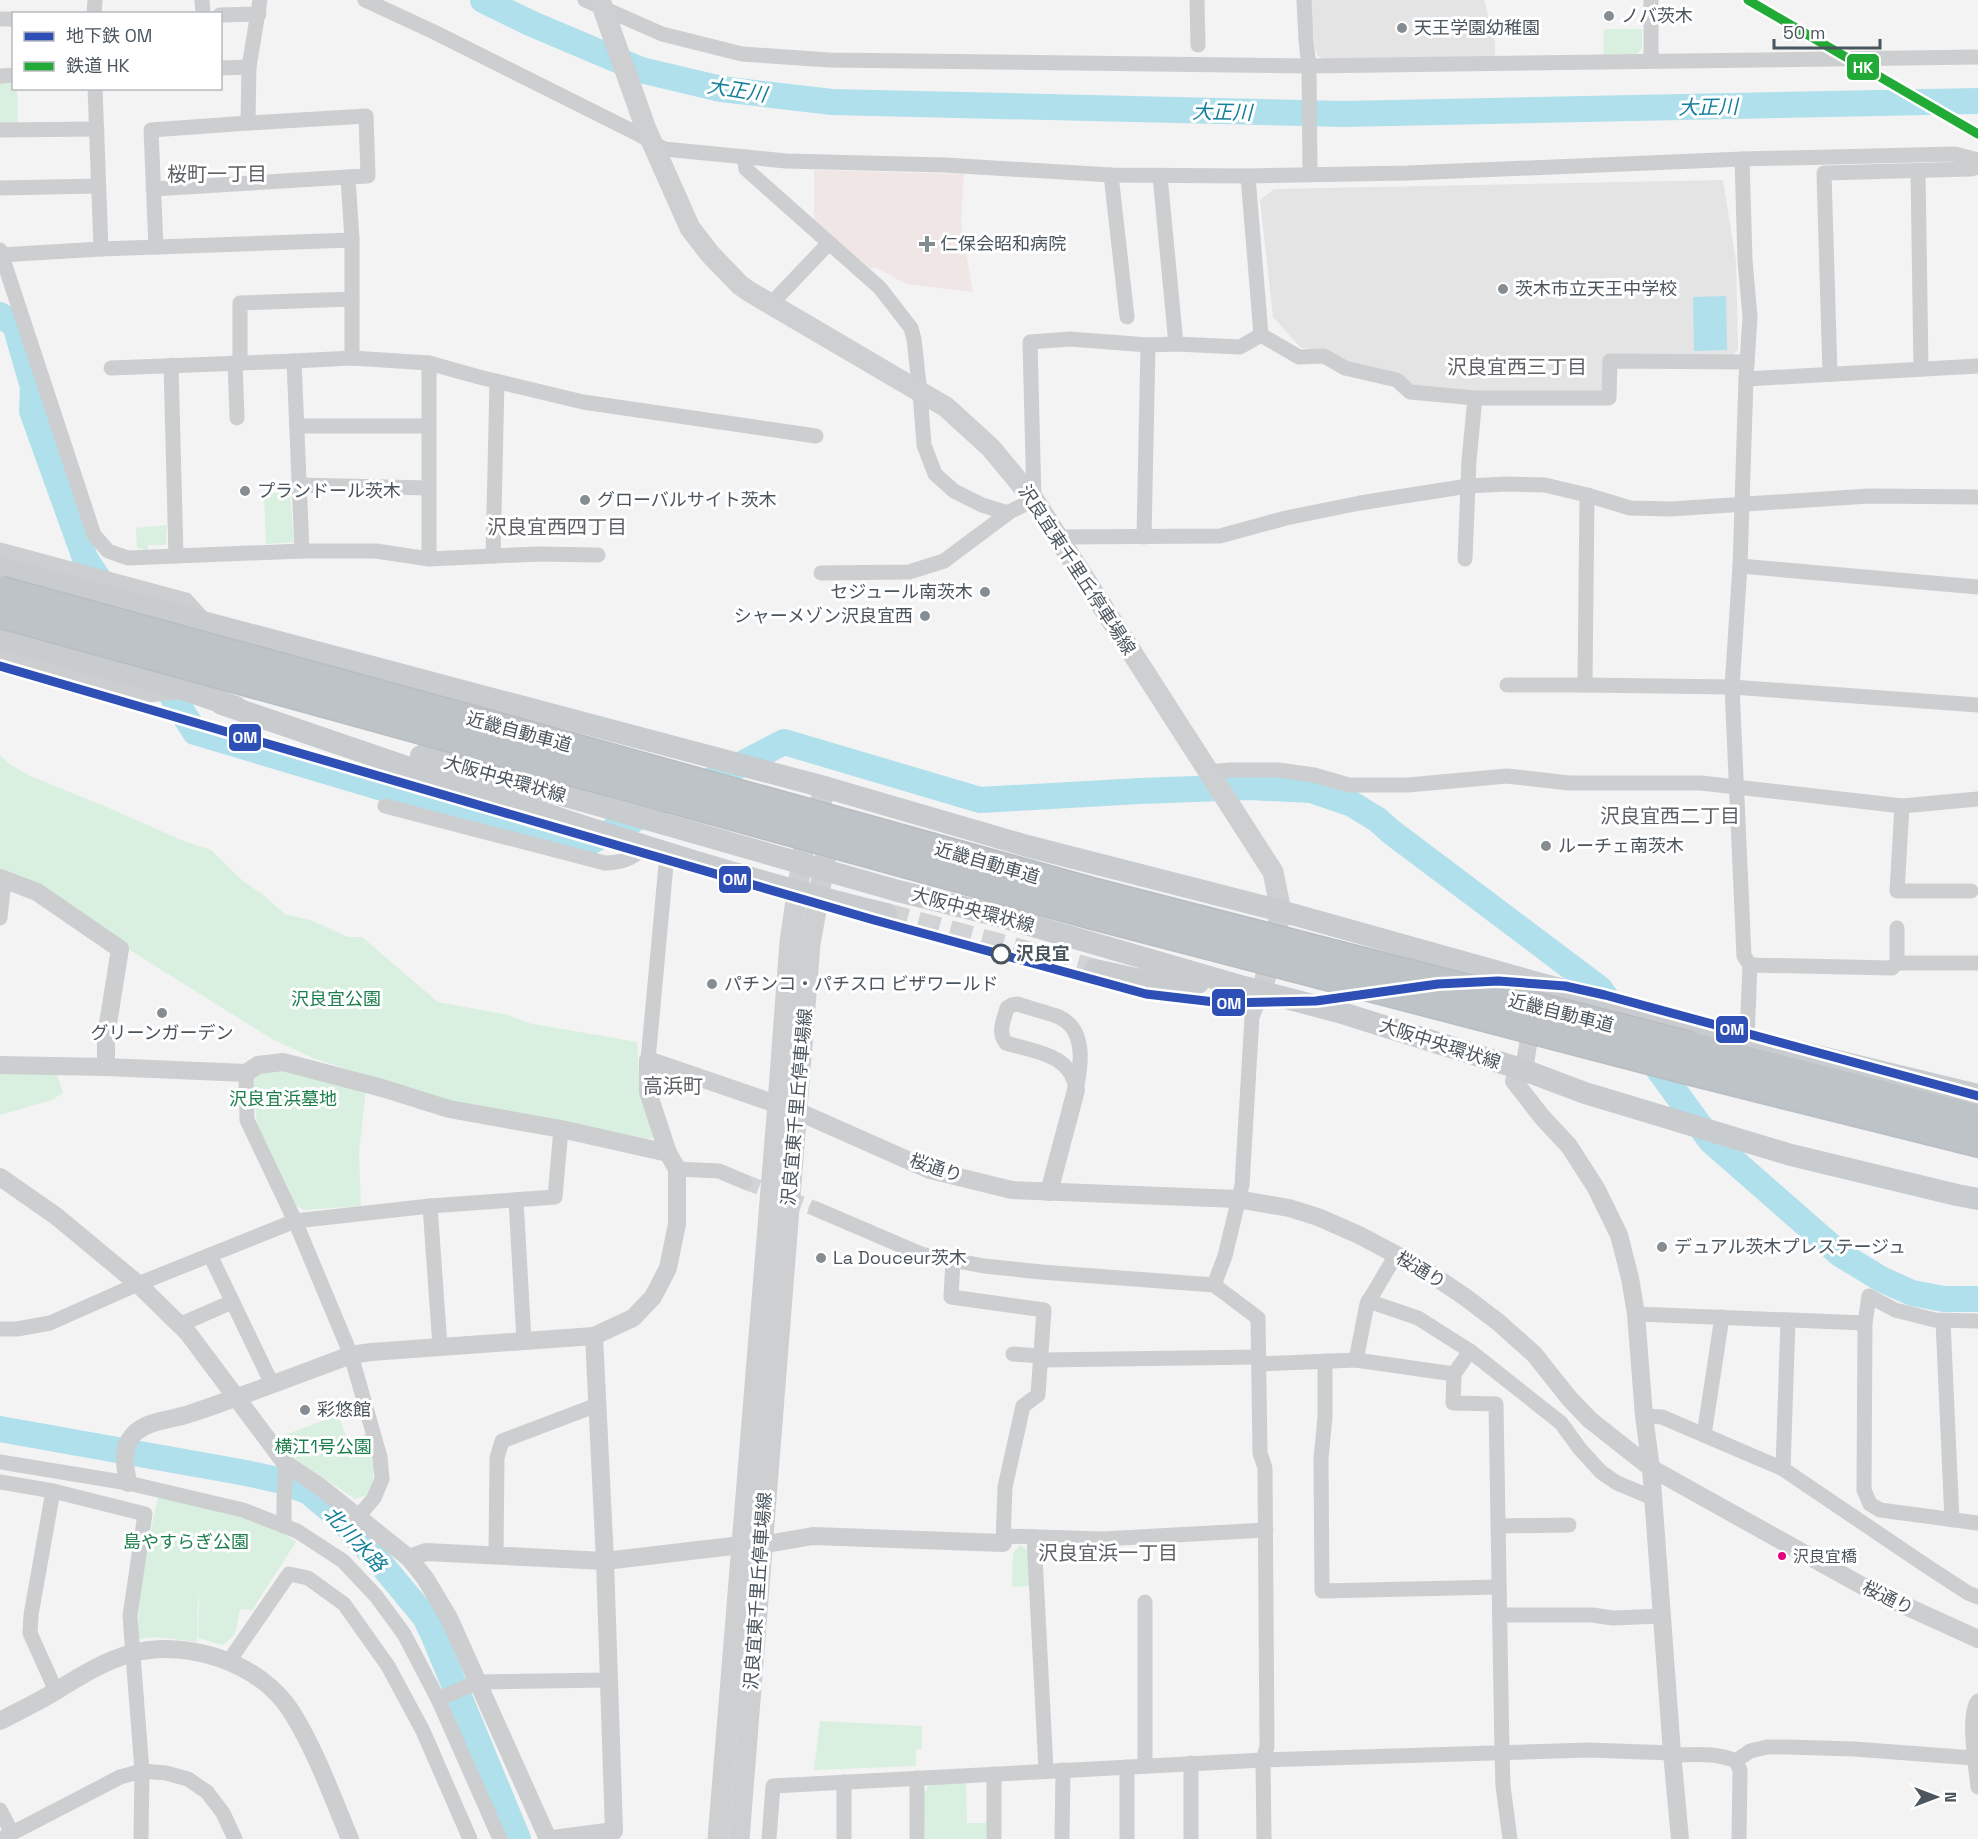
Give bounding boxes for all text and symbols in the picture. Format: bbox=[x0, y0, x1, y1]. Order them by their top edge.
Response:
place label: ノバ茨木 bbox=[1621, 4, 1693, 27]
marker: ノバ茨木 bbox=[1602, 9, 1616, 23]
legend bbox=[12, 12, 222, 90]
scale bar bbox=[1774, 12, 1880, 50]
place label: 天王学園幼稚園 bbox=[1414, 16, 1540, 39]
marker: 天王学園幼稚園 bbox=[1395, 21, 1409, 35]
text: 50 m bbox=[1783, 21, 1825, 44]
text: 地下鉄 OM bbox=[66, 24, 152, 47]
line badge: HK bbox=[1846, 53, 1880, 81]
text: 鉄道 HK bbox=[66, 54, 129, 77]
text: HK bbox=[1853, 57, 1873, 78]
water label: 大正川 bbox=[705, 72, 771, 108]
water label: 大正川 bbox=[1678, 93, 1740, 121]
water label: 大正川 bbox=[1192, 98, 1254, 126]
district label: 桜町一丁目 bbox=[167, 161, 267, 187]
place label: 仁保会昭和病院 bbox=[940, 232, 1066, 255]
marker: 仁保会昭和病院 bbox=[918, 235, 936, 253]
place label: 茨木市立天王中学校 bbox=[1515, 277, 1677, 300]
marker: 茨木市立天王中学校 bbox=[1496, 282, 1510, 296]
district label: 沢良宜西三丁目 bbox=[1447, 354, 1587, 380]
place label: プランドール茨木 bbox=[257, 479, 401, 502]
street label: 沢良宜東千里丘停車場線 bbox=[1014, 480, 1141, 659]
marker: プランドール茨木 bbox=[238, 484, 252, 498]
place label: グローバルサイト茨木 bbox=[597, 488, 777, 511]
marker: グローバルサイト茨木 bbox=[578, 493, 592, 507]
district label: 沢良宜西四丁目 bbox=[487, 514, 627, 540]
place label: セジュール南茨木 bbox=[830, 580, 973, 603]
marker: セジュール南茨木 bbox=[978, 585, 992, 599]
place label: シャーメゾン沢良宜西 bbox=[734, 604, 913, 627]
marker: シャーメゾン沢良宜西 bbox=[918, 609, 932, 623]
street label: 近畿自動車道 bbox=[464, 706, 574, 757]
line badge: OM bbox=[228, 723, 262, 752]
text: OM bbox=[233, 727, 257, 748]
street label: 大阪中央環状線 bbox=[441, 750, 569, 807]
district label: 沢良宜西二丁目 bbox=[1600, 803, 1740, 829]
place label: ルーチェ南茨木 bbox=[1558, 834, 1684, 857]
street label: 近畿自動車道 bbox=[932, 837, 1042, 888]
marker: ルーチェ南茨木 bbox=[1539, 839, 1553, 853]
line badge: OM bbox=[718, 865, 752, 894]
text: OM bbox=[723, 869, 747, 890]
street label: 大阪中央環状線 bbox=[909, 882, 1037, 937]
place label: 沢良宜 bbox=[1016, 942, 1070, 965]
marker: 沢良宜 bbox=[991, 944, 1011, 964]
place label: パチンコ・パチスロ ビザワールド bbox=[724, 972, 999, 995]
marker: パチンコ・パチスロ ビザワールド bbox=[705, 977, 719, 991]
park label: 沢良宜公園 bbox=[291, 987, 381, 1010]
line badge: OM bbox=[1211, 988, 1246, 1017]
street label: 近畿自動車道 bbox=[1506, 988, 1616, 1037]
text: OM bbox=[1217, 993, 1241, 1014]
marker: グリーンガーデン bbox=[155, 1006, 169, 1020]
street label: 沢良宜東千里丘停車場線 bbox=[776, 1007, 817, 1207]
street label: 大阪中央環状線 bbox=[1377, 1013, 1504, 1074]
line badge: OM bbox=[1715, 1015, 1749, 1044]
text: OM bbox=[1720, 1019, 1744, 1040]
place label: グリーンガーデン bbox=[90, 1021, 234, 1044]
district label: 高浜町 bbox=[643, 1073, 703, 1099]
park label: 沢良宜浜墓地 bbox=[229, 1087, 337, 1110]
street label: 桜通り bbox=[907, 1148, 965, 1187]
place label: デュアル茨木プレステージュ bbox=[1674, 1235, 1906, 1258]
marker: デュアル茨木プレステージュ bbox=[1655, 1240, 1669, 1254]
place label: La Douceur茨木 bbox=[833, 1246, 967, 1269]
street label: 桜通り bbox=[1392, 1246, 1450, 1293]
marker: La Douceur茨木 bbox=[814, 1251, 828, 1265]
place label: 彩悠館 bbox=[317, 1398, 371, 1421]
marker: 彩悠館 bbox=[298, 1403, 312, 1417]
park label: 横江1号公園 bbox=[274, 1435, 372, 1458]
street label: 沢良宜東千里丘停車場線 bbox=[739, 1491, 776, 1691]
water label: 北川水路 bbox=[318, 1501, 393, 1579]
park label: 島やすらぎ公園 bbox=[123, 1530, 249, 1553]
district label: 沢良宜浜一丁目 bbox=[1038, 1540, 1178, 1566]
place label: 沢良宜橋 bbox=[1793, 1546, 1857, 1567]
marker: 沢良宜橋 bbox=[1776, 1550, 1788, 1562]
street label: 桜通り bbox=[1859, 1575, 1918, 1620]
north arrow bbox=[1906, 1767, 1966, 1827]
text: N bbox=[1940, 1792, 1961, 1802]

